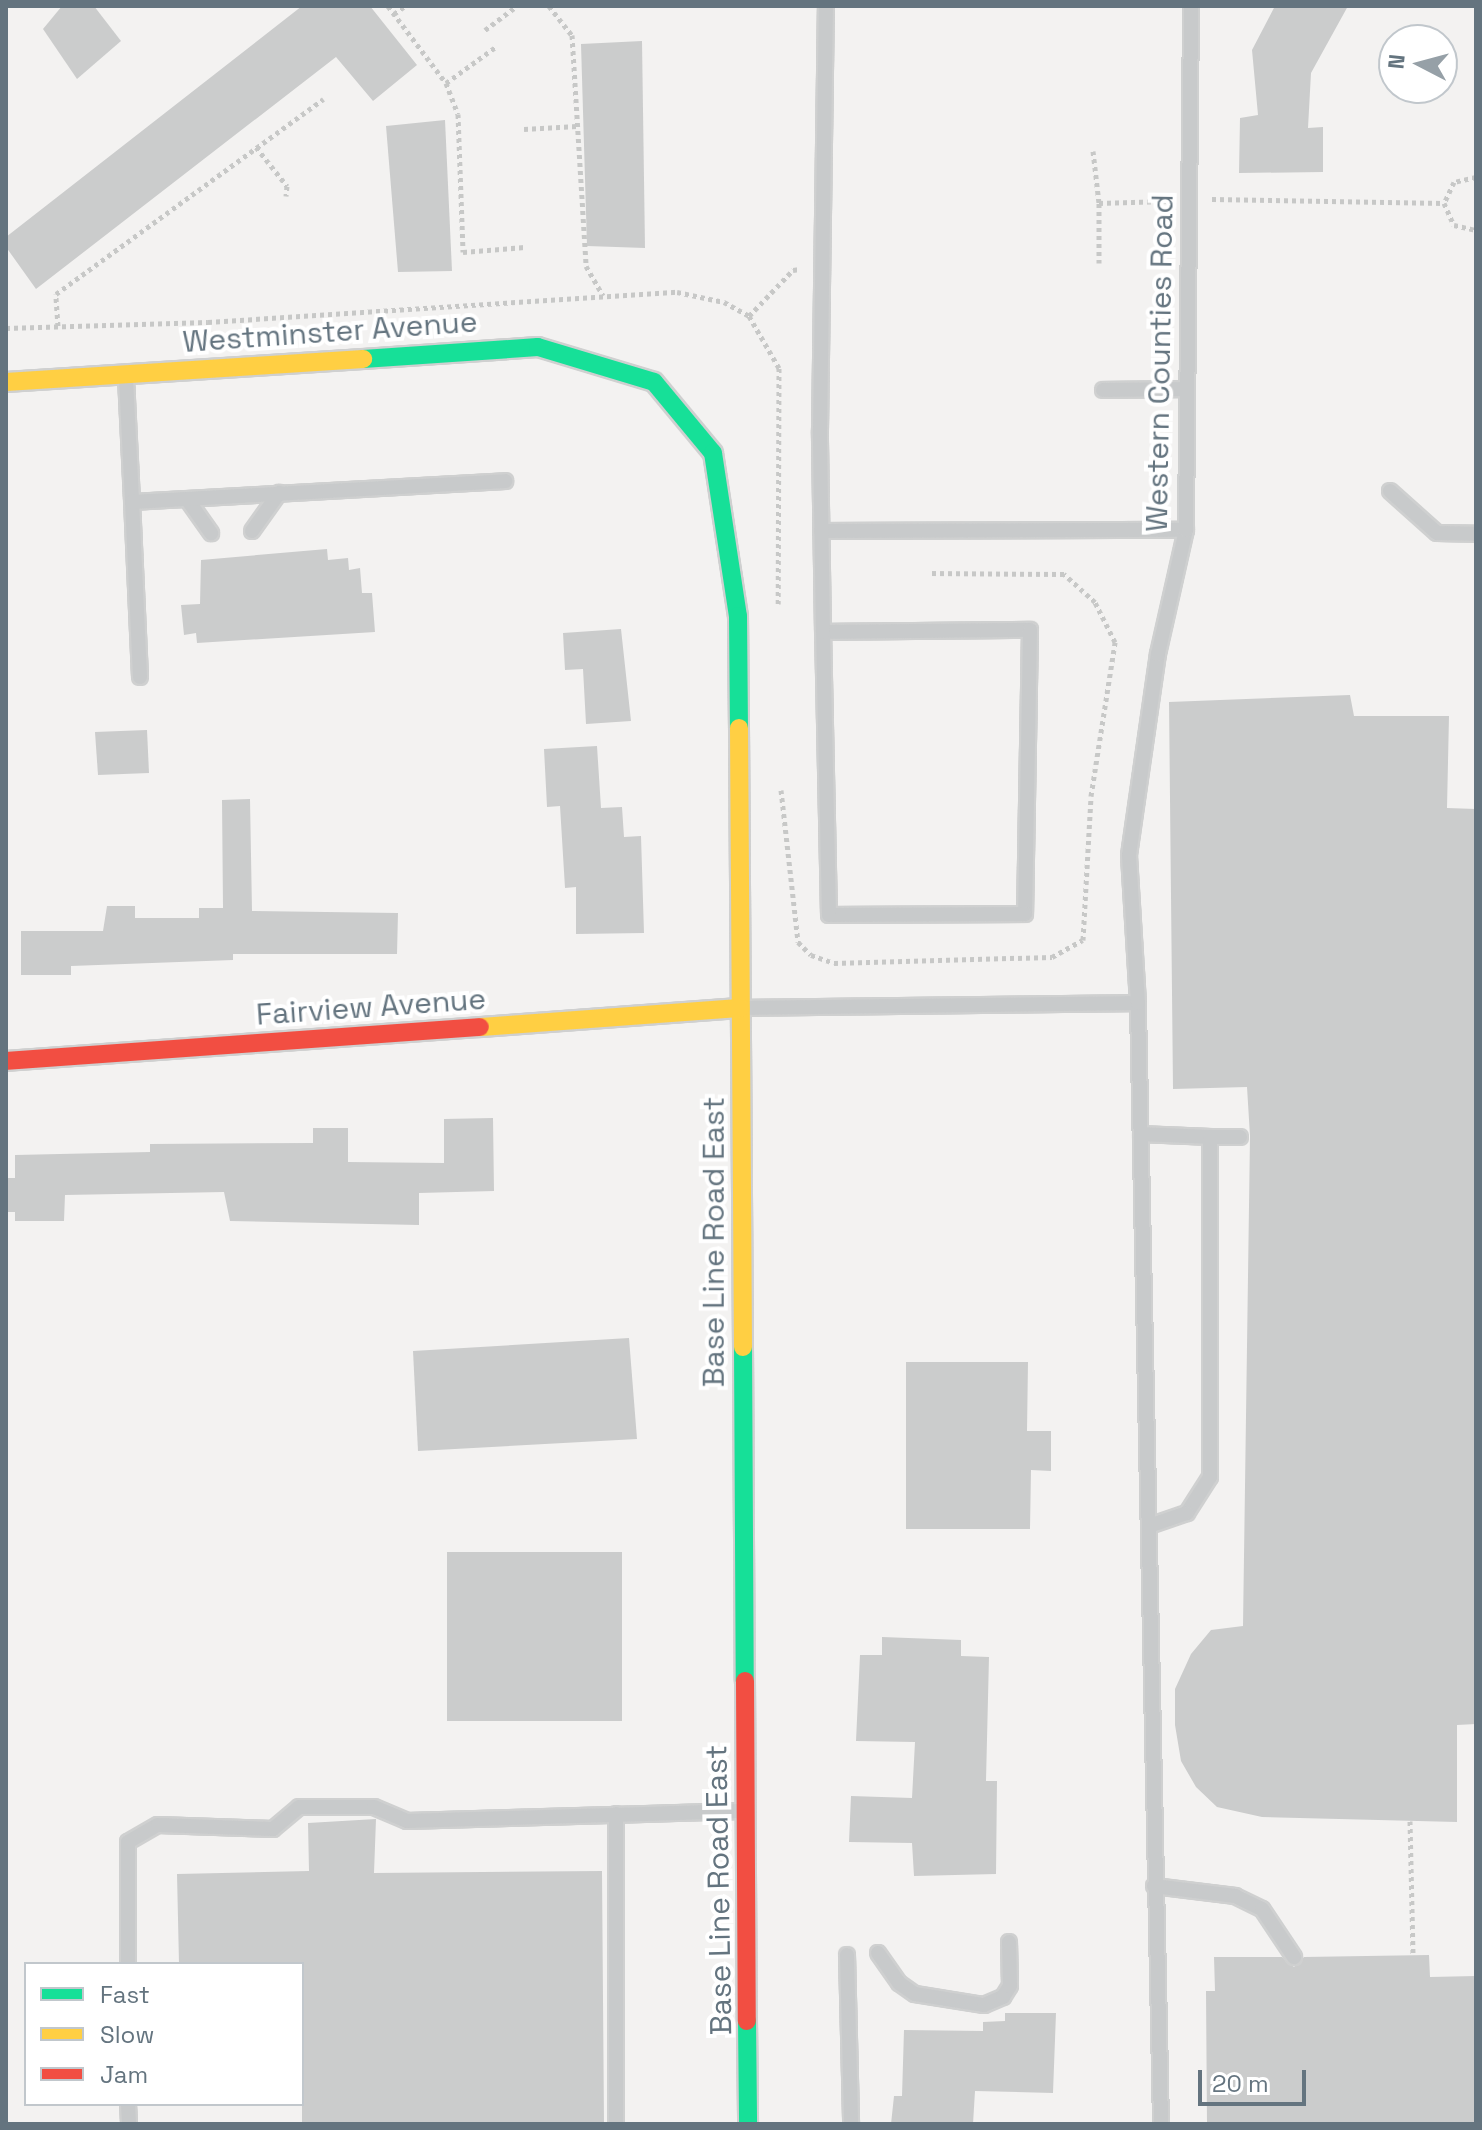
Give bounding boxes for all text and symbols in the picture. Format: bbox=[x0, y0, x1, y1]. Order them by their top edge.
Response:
north arrow bbox=[1378, 24, 1458, 104]
text: N bbox=[1381, 53, 1411, 70]
street label: Western Counties Road bbox=[1139, 194, 1181, 532]
street label: Westminster Avenue bbox=[181, 304, 479, 360]
street label: Fairview Avenue bbox=[255, 981, 487, 1033]
street label: Base Line Road East bbox=[696, 1097, 732, 1387]
street label: Base Line Road East bbox=[698, 1744, 740, 2036]
legend bbox=[24, 1962, 304, 2106]
text: Fast bbox=[100, 1979, 150, 2010]
text: Slow bbox=[100, 2019, 154, 2050]
scale bar bbox=[1202, 2054, 1310, 2104]
text: Jam bbox=[100, 2059, 148, 2090]
text: 20 m bbox=[1212, 2068, 1269, 2099]

